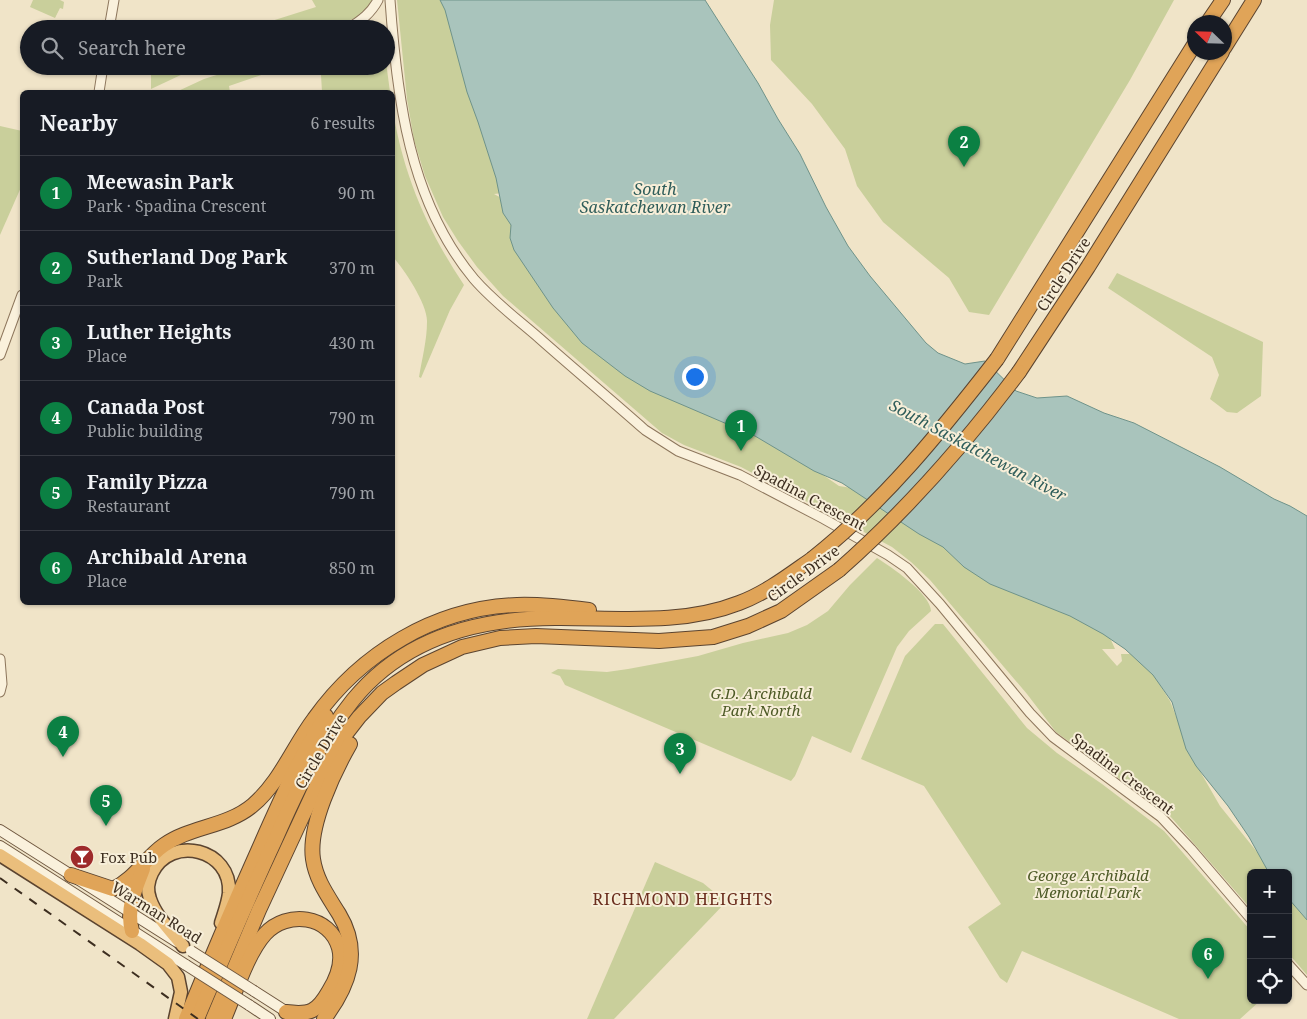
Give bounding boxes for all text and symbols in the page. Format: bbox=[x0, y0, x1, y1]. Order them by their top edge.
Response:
north arrow bbox=[1187, 15, 1232, 60]
search box bbox=[20, 20, 395, 75]
icon: search bbox=[38, 34, 66, 62]
text: Search here bbox=[78, 35, 186, 61]
text: Nearby bbox=[40, 109, 118, 137]
text: 6 results bbox=[311, 112, 375, 134]
pin: 2 bbox=[948, 126, 980, 167]
text: Meewasin Park bbox=[87, 169, 234, 195]
water label: South Saskatchewan River bbox=[580, 178, 731, 218]
text: 1 bbox=[51, 182, 61, 204]
text: 90 m bbox=[338, 182, 375, 204]
text: Park · Spadina Crescent bbox=[87, 195, 266, 217]
street label: Circle Drive bbox=[1032, 233, 1094, 315]
text: Sutherland Dog Park bbox=[87, 244, 287, 270]
text: 2 bbox=[51, 257, 61, 279]
text: 370 m bbox=[329, 257, 375, 279]
text: Park bbox=[87, 270, 123, 292]
text: Luther Heights bbox=[87, 319, 231, 345]
text: 3 bbox=[51, 332, 61, 354]
text: 430 m bbox=[329, 332, 375, 354]
text: Place bbox=[87, 345, 127, 367]
your location bbox=[682, 364, 708, 390]
text: Canada Post bbox=[87, 394, 204, 420]
water label: South Saskatchewan River bbox=[886, 394, 1071, 506]
text: 4 bbox=[51, 407, 61, 429]
text: 790 m bbox=[329, 407, 375, 429]
pin: 1 bbox=[725, 410, 757, 451]
text: Public building bbox=[87, 420, 203, 442]
street label: Spadina Crescent bbox=[751, 459, 869, 535]
text: Family Pizza bbox=[87, 469, 208, 495]
text: 5 bbox=[51, 482, 61, 504]
text: 790 m bbox=[329, 482, 375, 504]
text: Restaurant bbox=[87, 495, 170, 517]
street label: Circle Drive bbox=[763, 540, 843, 606]
text: Archibald Arena bbox=[87, 544, 248, 570]
text: 6 bbox=[51, 557, 61, 579]
text: 850 m bbox=[329, 557, 375, 579]
text: Place bbox=[87, 570, 127, 592]
park label: G.D. Archibald Park North bbox=[710, 683, 812, 720]
street label: Circle Drive bbox=[290, 710, 350, 792]
pin: 4 bbox=[47, 716, 79, 757]
street label: Spadina Crescent bbox=[1068, 728, 1178, 818]
pin: 3 bbox=[664, 733, 696, 774]
pin: 5 bbox=[90, 785, 122, 826]
bar icon: Fox Pub bbox=[69, 844, 95, 870]
place label: Fox Pub bbox=[100, 847, 157, 867]
park label: George Archibald Memorial Park bbox=[1027, 865, 1149, 902]
map controls bbox=[1247, 869, 1292, 1004]
button: + bbox=[1247, 869, 1292, 914]
street label: Warman Road bbox=[108, 876, 206, 948]
district label: RICHMOND HEIGHTS bbox=[593, 888, 773, 910]
button: − bbox=[1247, 914, 1292, 959]
pin: 6 bbox=[1192, 938, 1224, 979]
button: locate bbox=[1247, 959, 1292, 1004]

